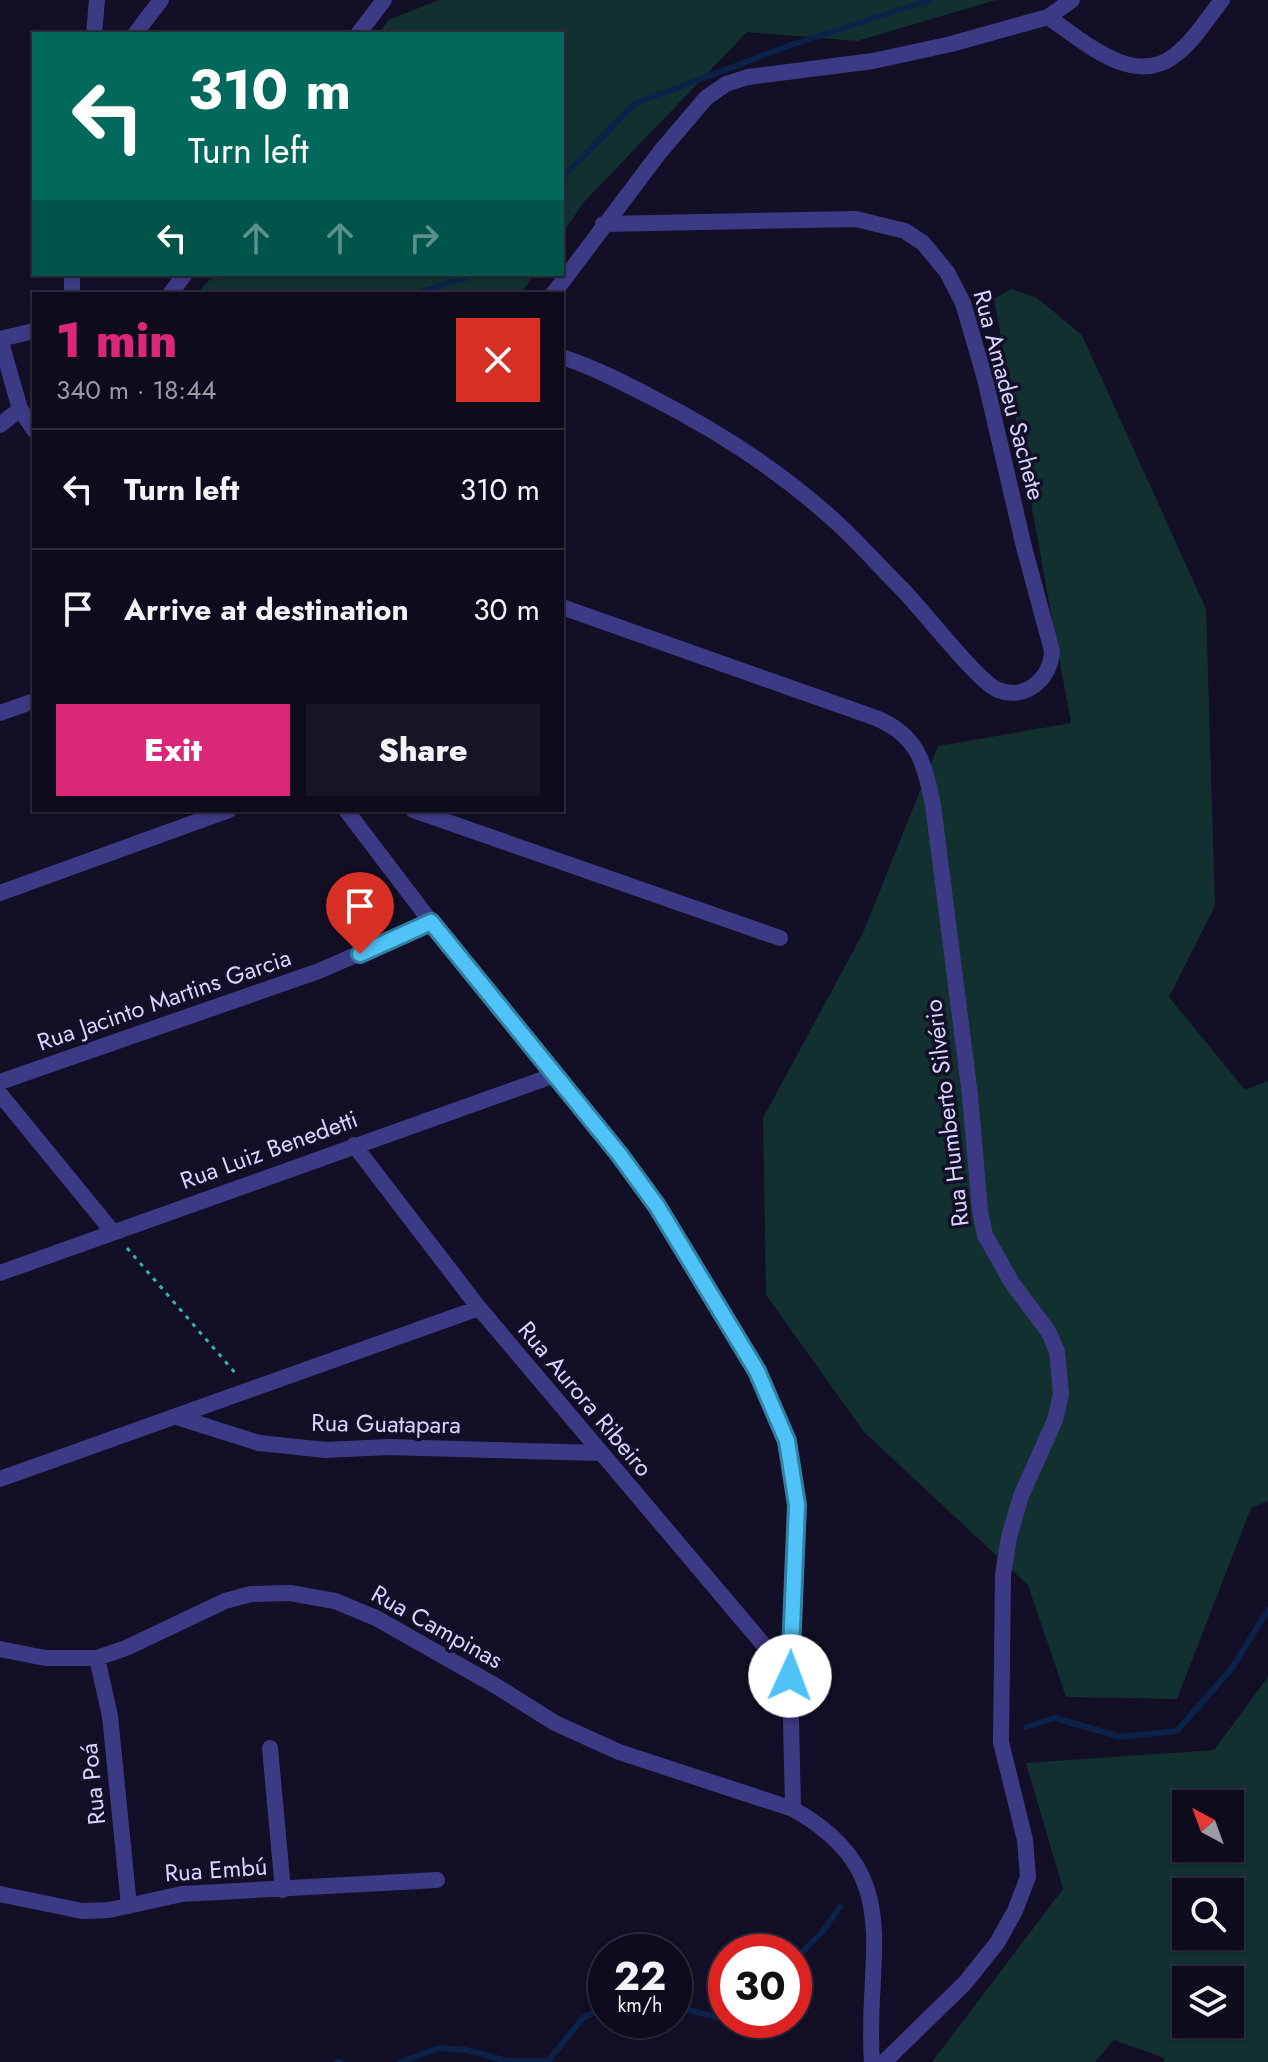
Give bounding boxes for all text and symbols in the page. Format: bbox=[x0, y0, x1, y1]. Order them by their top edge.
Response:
text: 310 m bbox=[188, 49, 351, 130]
icon: left bbox=[56, 64, 160, 168]
text: Turn left bbox=[188, 124, 309, 176]
icon: left bbox=[150, 216, 194, 260]
icon: ahead bbox=[234, 216, 278, 260]
icon: ahead bbox=[318, 216, 362, 260]
icon: right bbox=[402, 216, 446, 260]
street label: Rua Amadeu Sachete bbox=[965, 286, 1054, 504]
text: 1 min bbox=[56, 306, 177, 375]
button: close bbox=[456, 318, 540, 402]
text: 340 m · 18:44 bbox=[56, 371, 216, 409]
icon: left bbox=[56, 467, 100, 511]
text: Turn left bbox=[124, 468, 239, 511]
text: 310 m bbox=[460, 468, 540, 511]
icon: arrive bbox=[56, 587, 100, 631]
text: Arrive at destination bbox=[124, 588, 409, 631]
text: 30 m bbox=[473, 588, 540, 631]
button: Exit bbox=[56, 704, 290, 796]
button: Share bbox=[306, 704, 540, 796]
pin bbox=[326, 872, 394, 954]
icon: arrive bbox=[338, 884, 382, 928]
street label: Rua Jacinto Martins Garcia bbox=[32, 940, 295, 1059]
street label: Rua Humberto Silvério bbox=[915, 997, 978, 1229]
street label: Rua Luiz Benedetti bbox=[175, 1101, 363, 1198]
street label: Rua Aurora Ribeiro bbox=[510, 1313, 661, 1484]
street label: Rua Guatapara bbox=[311, 1405, 461, 1442]
street label: Rua Campinas bbox=[365, 1576, 509, 1677]
position arrow bbox=[748, 1634, 832, 1718]
street label: Rua Poá bbox=[71, 1741, 114, 1827]
north arrow bbox=[1172, 1790, 1244, 1862]
map controls bbox=[1172, 1790, 1244, 2038]
street label: Rua Embú bbox=[163, 1848, 269, 1891]
button: search bbox=[1172, 1878, 1244, 1950]
speed limit sign: 30 bbox=[708, 1934, 812, 2038]
text: 22 bbox=[614, 1947, 666, 2005]
button: layers bbox=[1172, 1966, 1244, 2038]
text: km/h bbox=[617, 1991, 663, 2020]

